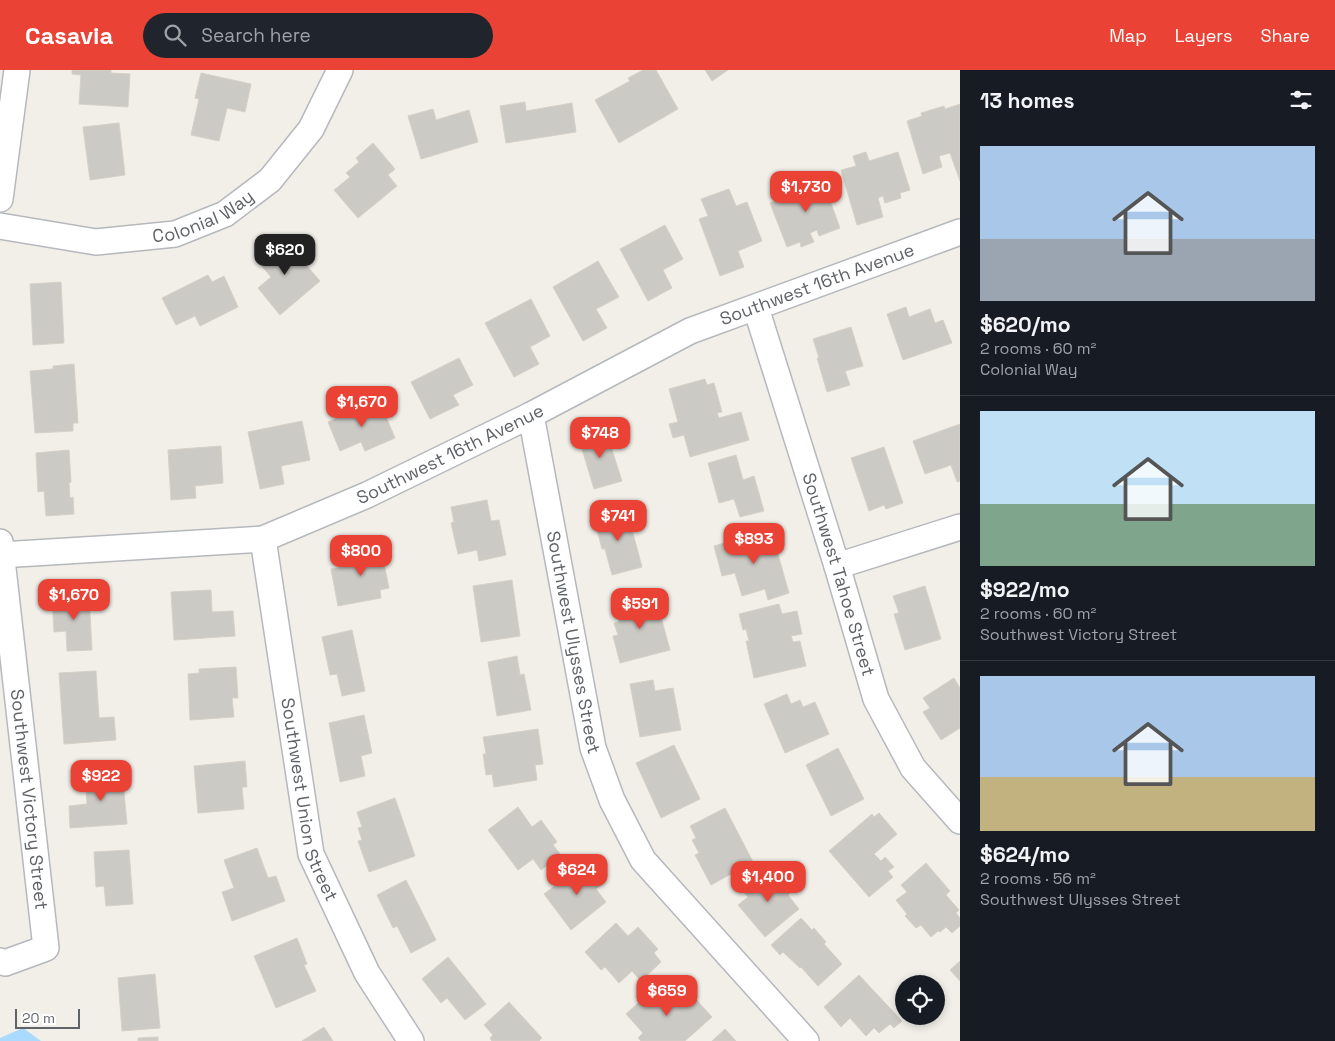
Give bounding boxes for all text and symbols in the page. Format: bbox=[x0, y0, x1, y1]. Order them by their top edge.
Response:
search box bbox=[143, 13, 493, 58]
text: Casavia bbox=[25, 20, 113, 51]
icon: search bbox=[161, 21, 189, 49]
text: Search here bbox=[201, 23, 311, 48]
text: Map bbox=[1109, 24, 1147, 47]
text: Layers bbox=[1175, 24, 1232, 47]
text: Share bbox=[1260, 24, 1310, 47]
icon: filters bbox=[1287, 86, 1315, 114]
text: 13 homes bbox=[980, 87, 1074, 114]
pin: $1,730 bbox=[765, 170, 847, 213]
text: $1,730 bbox=[781, 176, 831, 197]
icon: home bbox=[1103, 178, 1193, 268]
street label: Colonial Way bbox=[151, 184, 258, 247]
pin: $620 bbox=[255, 234, 315, 276]
street label: Southwest 16th Avenue bbox=[716, 238, 917, 330]
text: $620 bbox=[265, 239, 305, 260]
text: $620/mo bbox=[980, 311, 1071, 338]
text: 2 rooms · 60 m² bbox=[980, 338, 1096, 359]
text: Colonial Way bbox=[980, 359, 1077, 380]
pin: $1,670 bbox=[321, 386, 403, 428]
text: $1,670 bbox=[337, 391, 387, 412]
street label: Southwest 16th Avenue bbox=[353, 398, 547, 509]
pin: $748 bbox=[570, 416, 630, 459]
text: $748 bbox=[581, 422, 619, 443]
icon: home bbox=[1103, 444, 1193, 534]
street label: Southwest Tahoe Street bbox=[797, 470, 881, 679]
pin: $741 bbox=[588, 500, 648, 542]
text: $741 bbox=[601, 505, 635, 526]
pin: $893 bbox=[724, 522, 784, 565]
text: $893 bbox=[735, 528, 773, 549]
street label: Southwest Ulysses Street bbox=[542, 529, 606, 757]
pin: $800 bbox=[331, 534, 391, 577]
text: $800 bbox=[341, 540, 381, 561]
text: $922/mo bbox=[980, 576, 1070, 603]
pin: $1,670 bbox=[33, 578, 115, 621]
text: $1,670 bbox=[49, 584, 99, 605]
pin: $591 bbox=[610, 588, 670, 630]
text: $591 bbox=[622, 593, 658, 614]
text: 2 rooms · 60 m² bbox=[980, 603, 1096, 624]
text: Southwest Victory Street bbox=[980, 624, 1177, 645]
street label: Southwest Victory Street bbox=[6, 688, 54, 911]
street label: Southwest Union Street bbox=[276, 696, 343, 905]
icon: home bbox=[1103, 709, 1193, 799]
pin: $922 bbox=[71, 760, 131, 802]
text: $922 bbox=[82, 765, 120, 786]
text: $624/mo bbox=[980, 841, 1070, 868]
pin: $624 bbox=[547, 854, 607, 896]
text: $624 bbox=[558, 859, 596, 880]
pin: $1,400 bbox=[727, 860, 809, 903]
text: $1,400 bbox=[742, 866, 794, 887]
text: 2 rooms · 56 m² bbox=[980, 868, 1096, 889]
text: Southwest Ulysses Street bbox=[980, 889, 1181, 910]
pin: $659 bbox=[637, 974, 697, 1017]
map controls bbox=[895, 975, 945, 1025]
button: locate bbox=[895, 975, 945, 1025]
text: $659 bbox=[647, 980, 687, 1001]
scale bar bbox=[15, 1006, 80, 1029]
text: 20 m bbox=[22, 1009, 55, 1027]

